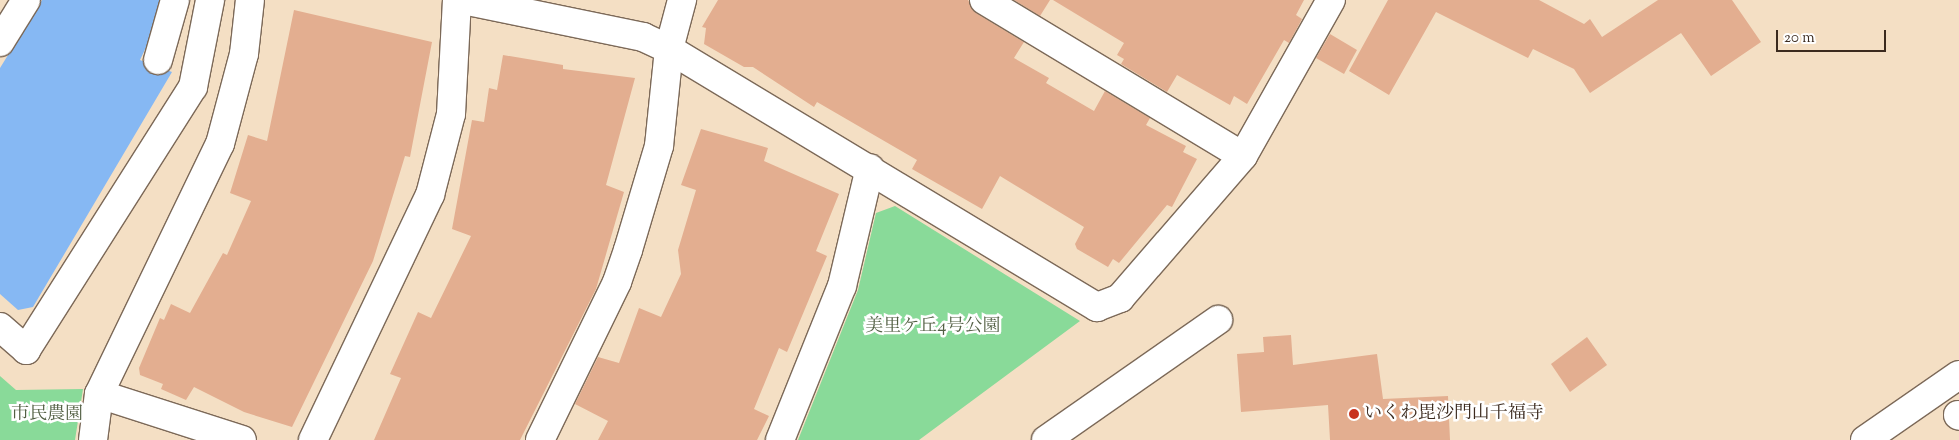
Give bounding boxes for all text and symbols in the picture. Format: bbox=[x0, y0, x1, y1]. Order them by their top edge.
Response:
scale bar bbox=[1779, 20, 1889, 52]
text: 20 m bbox=[1784, 28, 1815, 49]
park label: 美里ケ丘4号公園 bbox=[865, 316, 1001, 338]
place label: いくわ毘沙門山千福寺 bbox=[1364, 403, 1544, 425]
park label: 市民農園 bbox=[11, 404, 83, 426]
marker: いくわ毘沙門山千福寺 bbox=[1348, 408, 1360, 420]

